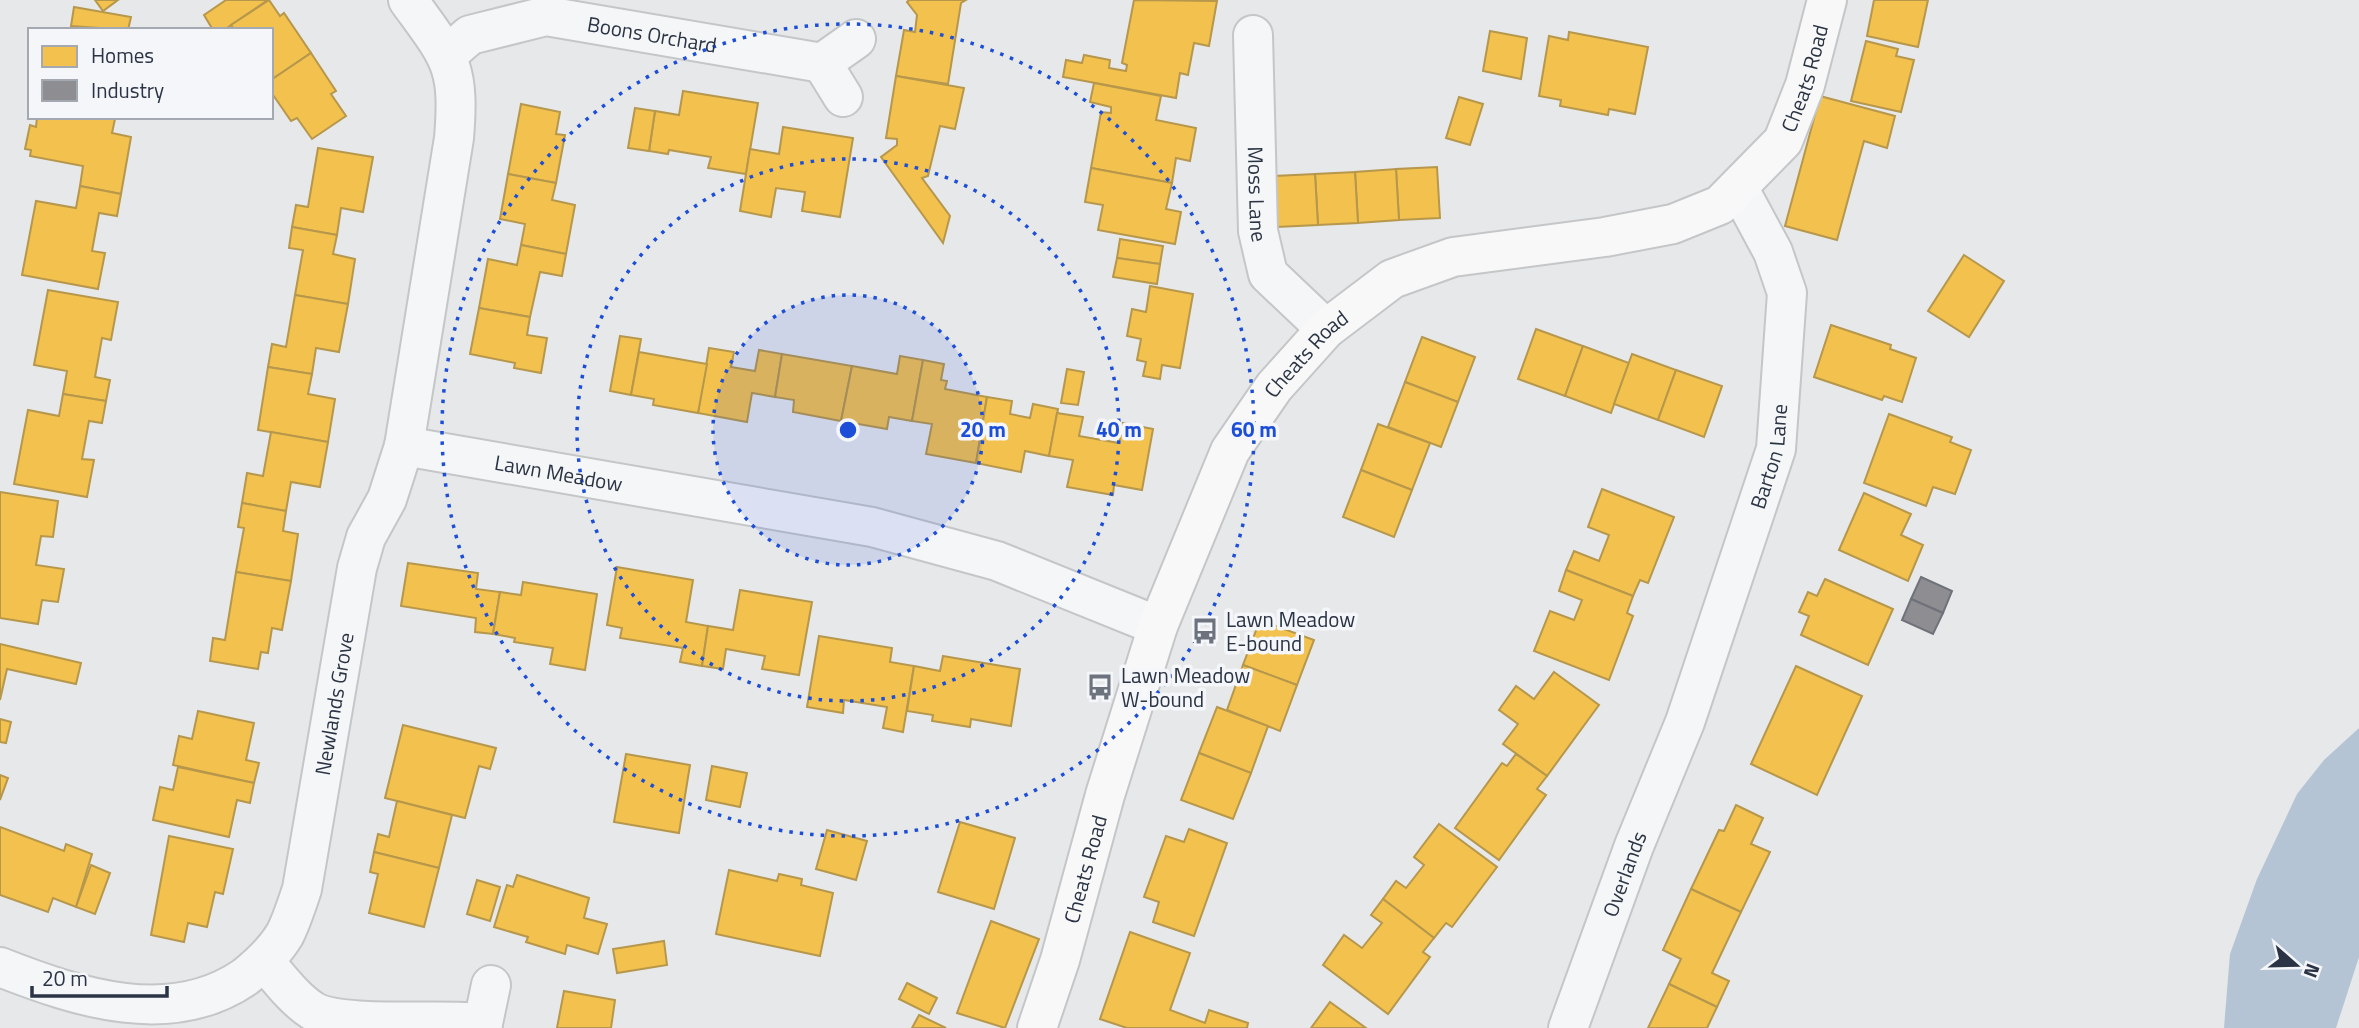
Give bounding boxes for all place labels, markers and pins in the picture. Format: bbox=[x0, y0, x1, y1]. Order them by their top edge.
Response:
centre of rings bbox=[836, 418, 860, 442]
place label: Lawn Meadow E-bound bbox=[1226, 603, 1355, 659]
bus stop icon: Lawn Meadow E-bound bbox=[1190, 616, 1220, 646]
place label: Lawn Meadow W-bound bbox=[1121, 659, 1250, 715]
bus stop icon: Lawn Meadow W-bound bbox=[1085, 672, 1115, 702]

